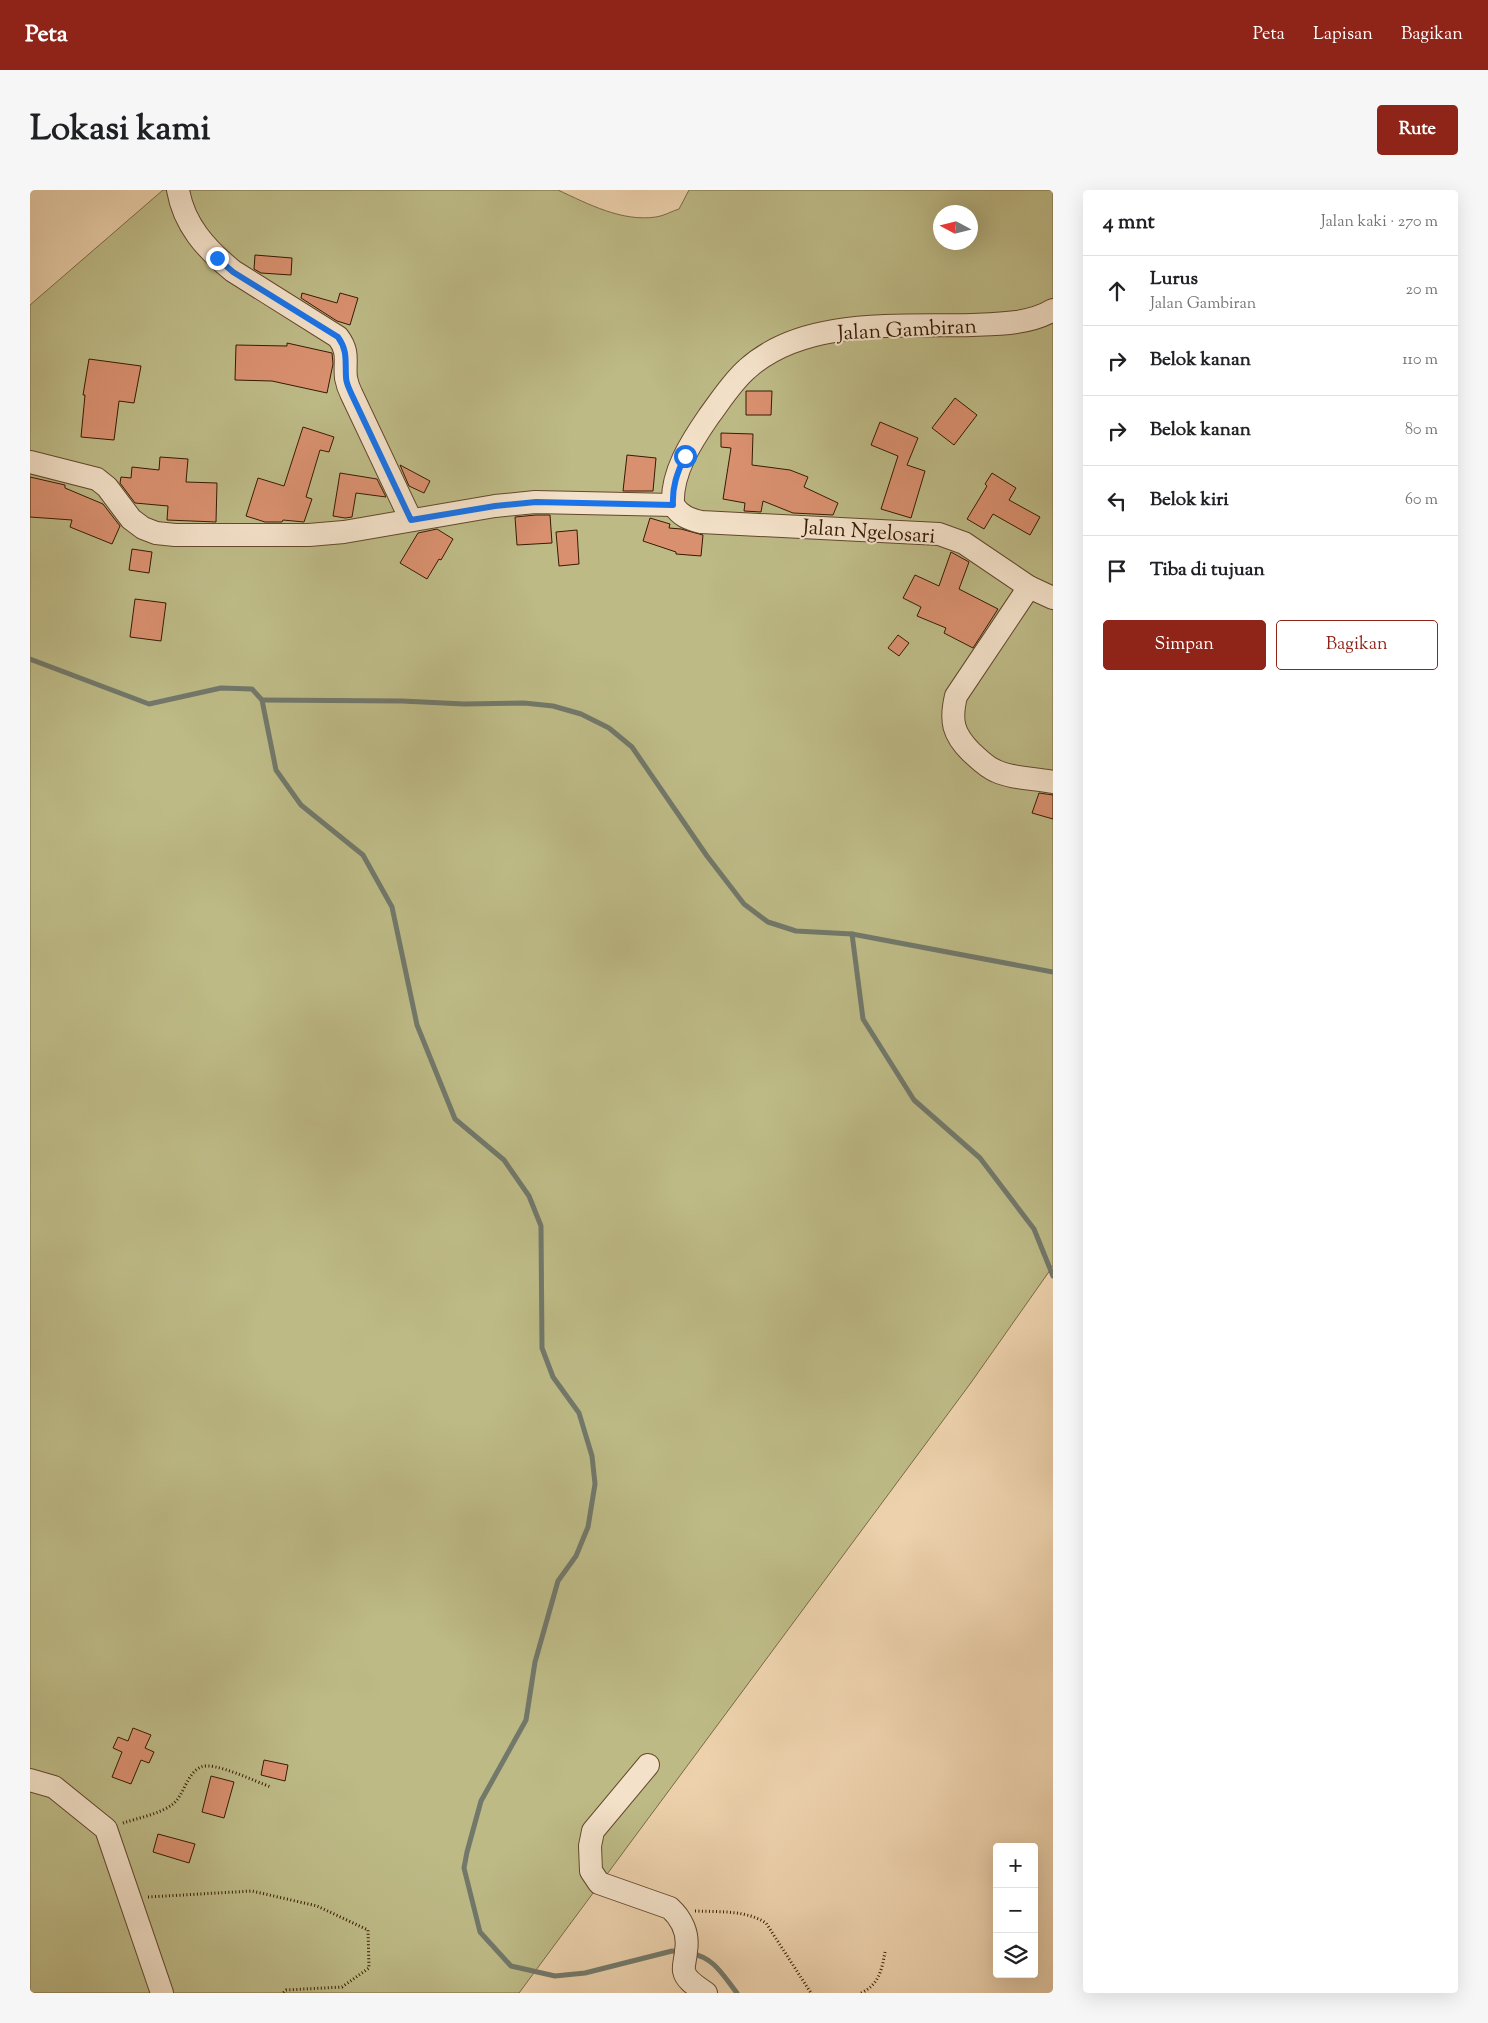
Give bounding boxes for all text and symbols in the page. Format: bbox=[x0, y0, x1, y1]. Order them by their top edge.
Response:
text: Peta bbox=[25, 18, 68, 52]
text: Peta bbox=[1253, 22, 1285, 48]
text: Lapisan bbox=[1313, 22, 1373, 48]
text: Bagikan bbox=[1401, 22, 1463, 48]
text: Lokasi kami bbox=[30, 105, 211, 156]
button: Rute bbox=[1377, 105, 1458, 155]
north arrow bbox=[933, 205, 978, 250]
text: 4 mnt bbox=[1103, 208, 1155, 238]
text: Jalan kaki · 270 m bbox=[1321, 211, 1438, 234]
route end bbox=[206, 247, 229, 270]
text: Lurus bbox=[1150, 266, 1198, 293]
icon: ahead bbox=[1103, 277, 1131, 305]
text: 20 m bbox=[1405, 279, 1438, 302]
text: Jalan Gambiran bbox=[1150, 293, 1256, 316]
street label: Jalan Gambiran bbox=[836, 312, 978, 350]
icon: right bbox=[1103, 347, 1131, 375]
text: Belok kanan bbox=[1150, 347, 1251, 374]
text: 110 m bbox=[1402, 349, 1438, 372]
icon: right bbox=[1103, 417, 1131, 445]
text: Belok kanan bbox=[1150, 417, 1251, 444]
text: 80 m bbox=[1405, 419, 1438, 442]
route start bbox=[674, 445, 697, 468]
icon: left bbox=[1103, 487, 1131, 515]
text: Belok kiri bbox=[1150, 487, 1229, 514]
text: 60 m bbox=[1405, 489, 1438, 512]
street label: Jalan Ngelosari bbox=[800, 513, 936, 553]
icon: arrive bbox=[1103, 557, 1131, 585]
text: Tiba di tujuan bbox=[1150, 557, 1265, 584]
button: Simpan bbox=[1103, 620, 1266, 670]
button: Bagikan bbox=[1276, 620, 1438, 670]
map controls bbox=[993, 1843, 1038, 1978]
button: + bbox=[993, 1843, 1038, 1888]
button: − bbox=[993, 1888, 1038, 1933]
button: layers bbox=[993, 1933, 1038, 1978]

